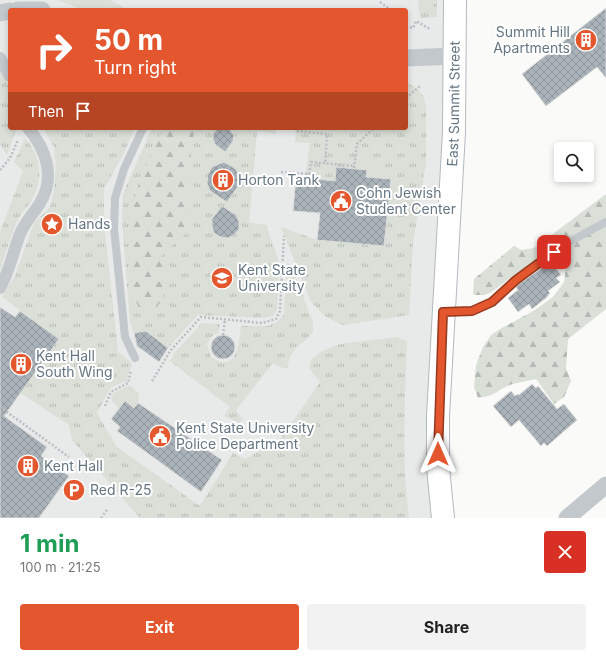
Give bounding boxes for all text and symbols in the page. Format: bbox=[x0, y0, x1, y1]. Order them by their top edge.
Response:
text: 50 m bbox=[94, 23, 163, 57]
place label: Summit Hill Apartments bbox=[493, 23, 570, 56]
icon: right bbox=[28, 24, 80, 76]
building icon: Summit Hill Apartments bbox=[573, 27, 599, 53]
street label: East Summit Street bbox=[443, 40, 463, 167]
text: Turn right bbox=[94, 57, 177, 78]
icon: arrive bbox=[72, 100, 94, 122]
text: Then bbox=[28, 102, 64, 121]
map controls bbox=[554, 142, 594, 182]
button: search bbox=[554, 142, 594, 182]
building icon: Horton Tank bbox=[210, 167, 236, 193]
place label: Horton Tank bbox=[238, 171, 319, 188]
place label: Cohn Jewish Student Center bbox=[356, 184, 456, 217]
public building icon: Cohn Jewish Student Center bbox=[328, 188, 354, 214]
place icon: Hands bbox=[39, 211, 65, 237]
place label: Hands bbox=[68, 215, 111, 232]
pin bbox=[537, 235, 571, 269]
icon: arrive bbox=[543, 241, 565, 263]
place label: Kent State University bbox=[238, 261, 306, 294]
school or university icon: Kent State University bbox=[209, 265, 235, 291]
place label: Kent Hall South Wing bbox=[36, 347, 113, 380]
building icon: Kent Hall South Wing bbox=[8, 351, 34, 377]
place label: Kent State University Police Department bbox=[176, 419, 315, 452]
public building icon: Kent State University Police Department bbox=[147, 423, 173, 449]
position arrow bbox=[417, 433, 459, 475]
building icon: Kent Hall bbox=[15, 453, 41, 479]
place label: Kent Hall bbox=[44, 457, 103, 474]
parking icon: Red R-25 bbox=[61, 477, 87, 503]
place label: Red R-25 bbox=[90, 481, 152, 498]
text: 1 min bbox=[20, 529, 79, 558]
button: close bbox=[544, 531, 586, 573]
text: 100 m · 21:25 bbox=[20, 559, 101, 575]
button: Exit bbox=[20, 604, 299, 650]
button: Share bbox=[307, 604, 586, 650]

